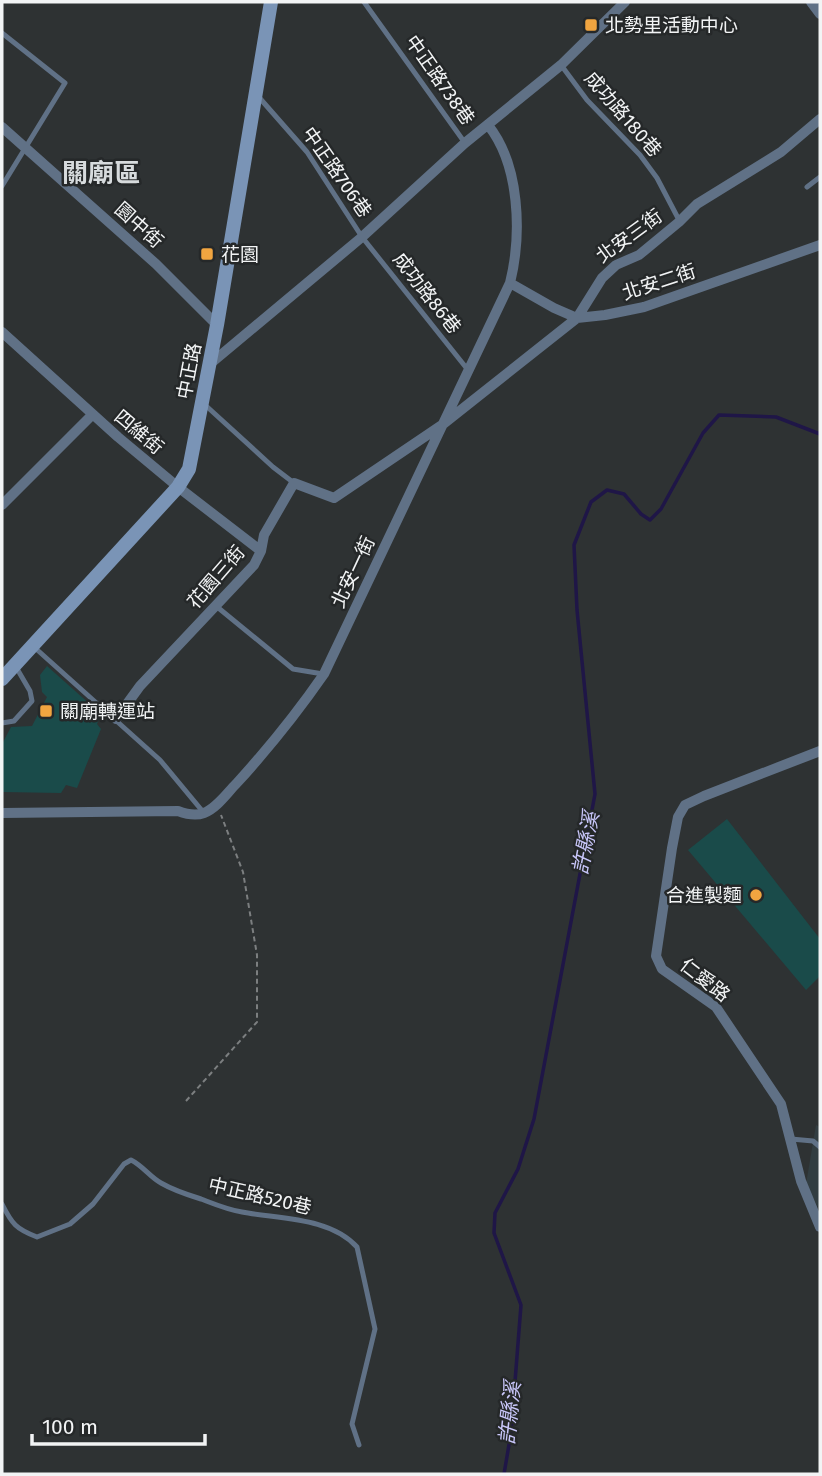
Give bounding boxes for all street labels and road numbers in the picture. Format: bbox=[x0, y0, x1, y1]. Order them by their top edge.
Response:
street label: 中正路738巷 bbox=[401, 31, 479, 129]
street label: 成功路180巷 bbox=[580, 67, 666, 161]
street label: 中正路706巷 bbox=[297, 122, 377, 222]
street label: 園中街 bbox=[110, 197, 168, 253]
street label: 北安三街 bbox=[591, 204, 667, 268]
street label: 成功路86巷 bbox=[388, 248, 466, 338]
street label: 北安二街 bbox=[619, 259, 699, 305]
street label: 中正路 bbox=[172, 341, 206, 401]
street label: 四維街 bbox=[110, 405, 168, 459]
street label: 北安一街 bbox=[327, 533, 379, 611]
street label: 花園三街 bbox=[182, 541, 250, 613]
street label: 仁愛路 bbox=[675, 953, 735, 1007]
street label: 中正路520巷 bbox=[206, 1173, 314, 1219]

